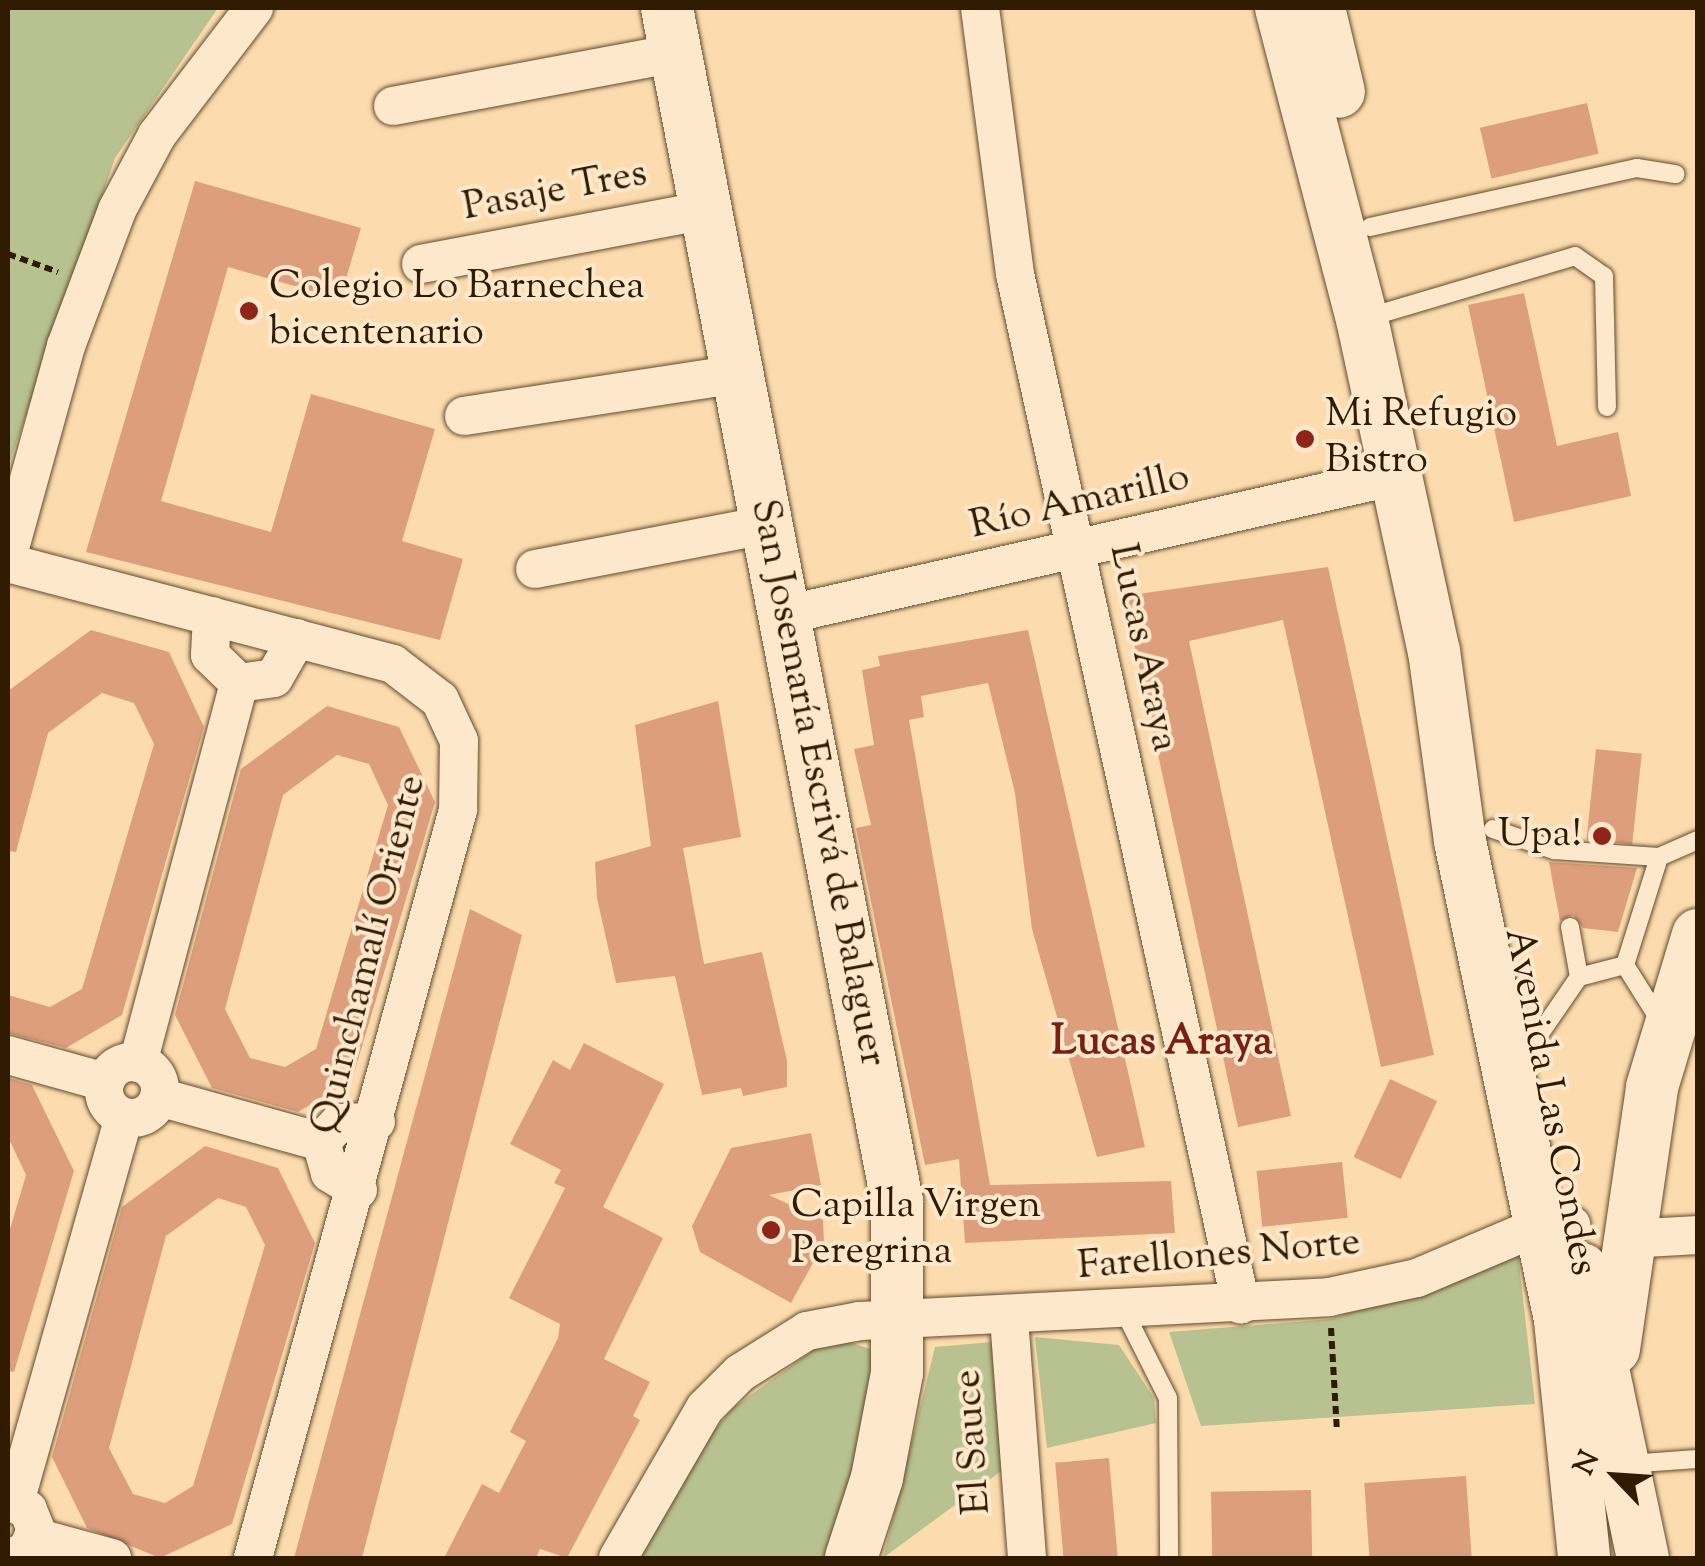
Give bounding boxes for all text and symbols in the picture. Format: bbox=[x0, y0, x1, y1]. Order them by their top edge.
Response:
street label: Pasaje Tres bbox=[459, 151, 651, 233]
place label: Colegio Lo Barnechea bicentenario bbox=[269, 264, 645, 358]
marker: Colegio Lo Barnechea bicentenario bbox=[238, 300, 260, 322]
place label: Mi Refugio Bistro bbox=[1325, 392, 1517, 486]
marker: Mi Refugio Bistro bbox=[1294, 428, 1316, 450]
street label: Río Amarillo bbox=[966, 454, 1194, 552]
street label: San Josemaría Escrivá de Balaguer bbox=[738, 495, 896, 1071]
street label: Lucas Araya bbox=[1097, 540, 1187, 756]
street label: Quinchamalí Oriente bbox=[302, 771, 438, 1139]
place label: Upa! bbox=[1498, 812, 1582, 860]
marker: Upa! bbox=[1591, 825, 1613, 847]
street label: Avenida Las Condes bbox=[1492, 924, 1606, 1280]
district label: Lucas Araya bbox=[1051, 1018, 1273, 1068]
place label: Capilla Virgen Peregrina bbox=[791, 1183, 1041, 1277]
marker: Capilla Virgen Peregrina bbox=[760, 1219, 782, 1241]
street label: Farellones Norte bbox=[1076, 1220, 1362, 1292]
street label: El Sauce bbox=[945, 1368, 1003, 1516]
north arrow bbox=[1565, 1426, 1665, 1526]
text: N bbox=[1565, 1445, 1611, 1482]

